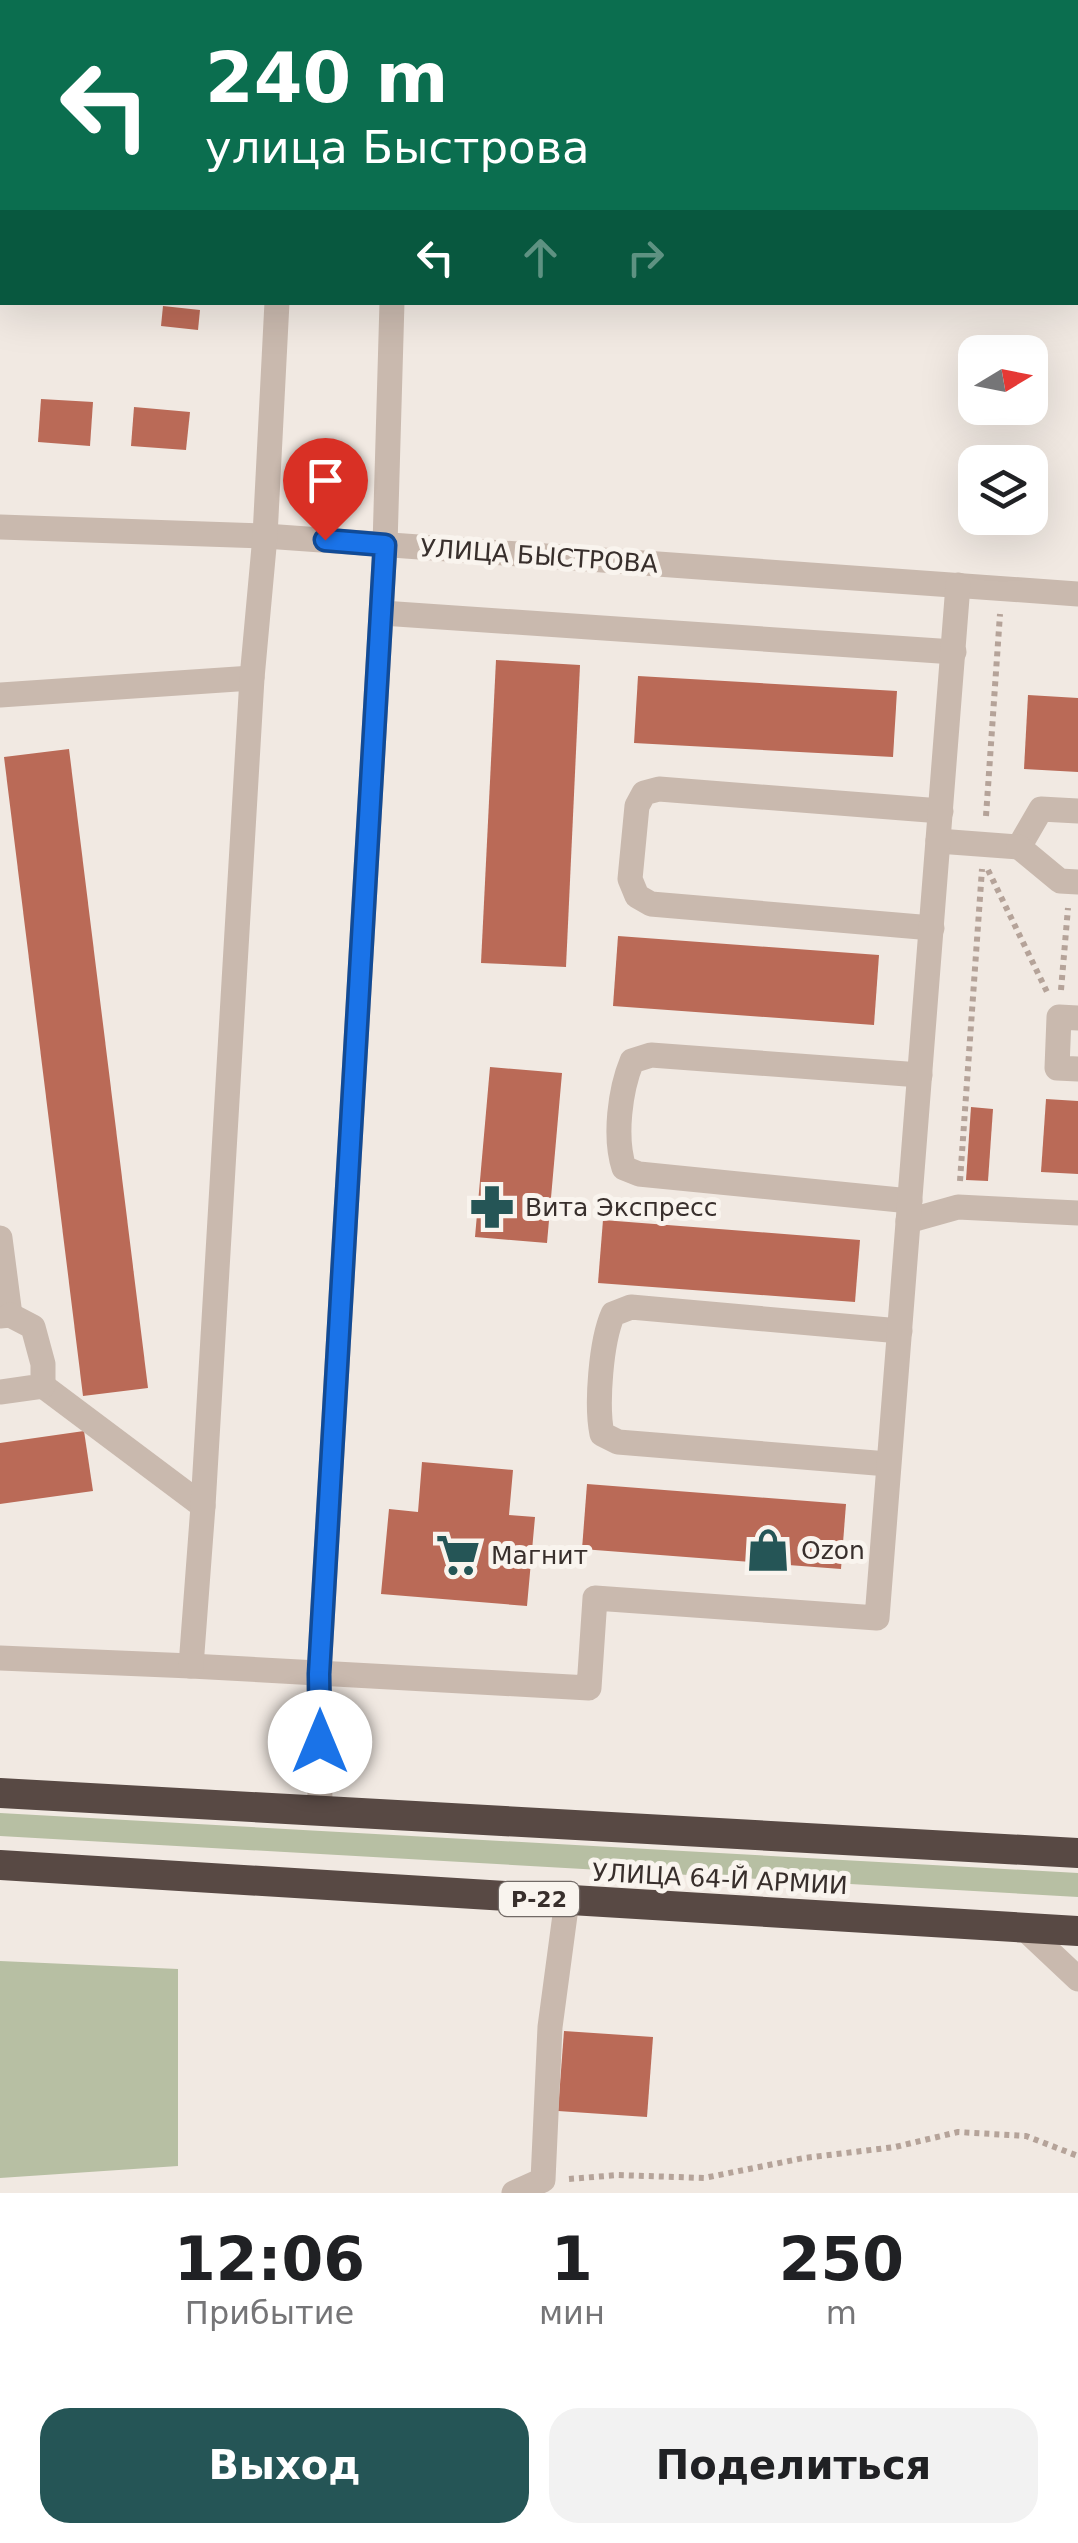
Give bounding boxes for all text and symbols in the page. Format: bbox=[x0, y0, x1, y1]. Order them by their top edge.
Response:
text: 240 m bbox=[205, 37, 448, 119]
icon: left bbox=[40, 40, 170, 170]
text: улица Быстрова bbox=[205, 121, 590, 174]
icon: left bbox=[408, 230, 463, 285]
icon: ahead bbox=[513, 230, 568, 285]
icon: right bbox=[618, 230, 673, 285]
north arrow bbox=[958, 335, 1048, 425]
map controls bbox=[958, 335, 1048, 535]
pin bbox=[283, 438, 368, 541]
button: layers bbox=[958, 445, 1048, 535]
icon: arrive bbox=[298, 453, 353, 508]
street label: УЛИЦА БЫСТРОВА bbox=[419, 533, 659, 579]
pharmacy icon: Вита Экспресс bbox=[468, 1183, 516, 1231]
place label: Вита Экспресс bbox=[525, 1193, 718, 1222]
shop icon: Ozon bbox=[744, 1526, 792, 1574]
supermarket icon: Магнит bbox=[434, 1531, 482, 1579]
place label: Ozon bbox=[801, 1536, 865, 1565]
place label: Магнит bbox=[491, 1541, 588, 1570]
position arrow bbox=[268, 1690, 372, 1794]
street label: УЛИЦА 64-Й АРМИИ bbox=[592, 1858, 848, 1900]
road number: Р-22 bbox=[499, 1882, 579, 1916]
text: 12:06 bbox=[174, 2224, 365, 2294]
text: 1 bbox=[551, 2224, 593, 2294]
text: 250 bbox=[779, 2224, 904, 2294]
text: Прибытие bbox=[185, 2294, 354, 2332]
text: мин bbox=[539, 2294, 605, 2332]
text: m bbox=[826, 2294, 857, 2332]
button: Выход bbox=[40, 2408, 529, 2523]
button: Поделиться bbox=[549, 2408, 1038, 2523]

